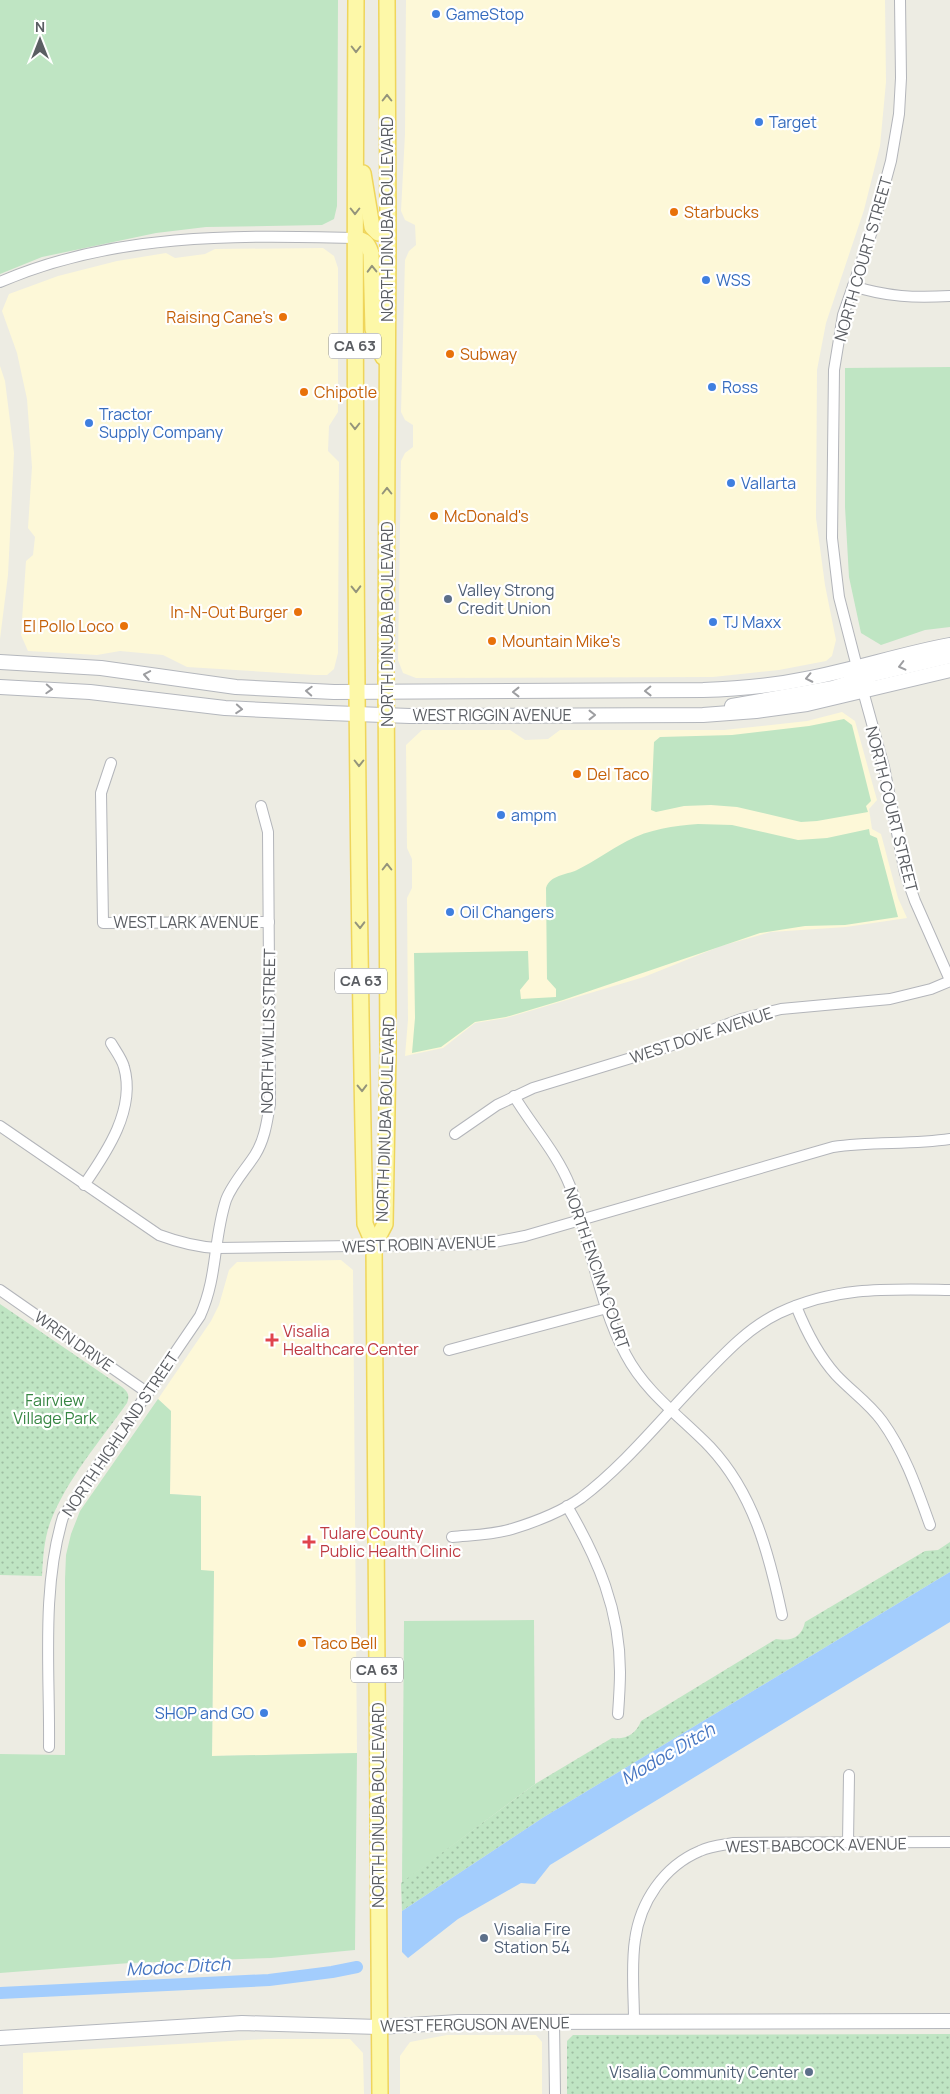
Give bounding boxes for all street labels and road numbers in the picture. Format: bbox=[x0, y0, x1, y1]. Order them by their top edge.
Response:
street label: NORTH DINUBA BOULEVARD bbox=[376, 116, 398, 322]
street label: NORTH COURT STREET bbox=[829, 174, 897, 344]
road number: CA 63 bbox=[329, 334, 381, 358]
street label: NORTH DINUBA BOULEVARD bbox=[376, 521, 398, 727]
street label: WEST RIGGIN AVENUE bbox=[412, 704, 572, 726]
street label: NORTH COURT STREET bbox=[861, 724, 923, 895]
street label: WEST LARK AVENUE bbox=[113, 911, 259, 933]
street label: NORTH WILLIS STREET bbox=[256, 948, 280, 1114]
road number: CA 63 bbox=[335, 968, 387, 994]
street label: WEST DOVE AVENUE bbox=[627, 1002, 775, 1068]
street label: NORTH DINUBA BOULEVARD bbox=[370, 1016, 400, 1222]
street label: NORTH ENCINA COURT bbox=[559, 1184, 635, 1352]
street label: WEST ROBIN AVENUE bbox=[342, 1230, 496, 1258]
street label: WREN DRIVE bbox=[30, 1306, 118, 1376]
street label: NORTH HIGHLAND STREET bbox=[57, 1347, 184, 1520]
road number: CA 63 bbox=[351, 1658, 403, 1682]
street label: NORTH DINUBA BOULEVARD bbox=[367, 1702, 389, 1908]
street label: WEST BABCOCK AVENUE bbox=[725, 1832, 907, 1858]
street label: WEST FERGUSON AVENUE bbox=[380, 2011, 570, 2037]

